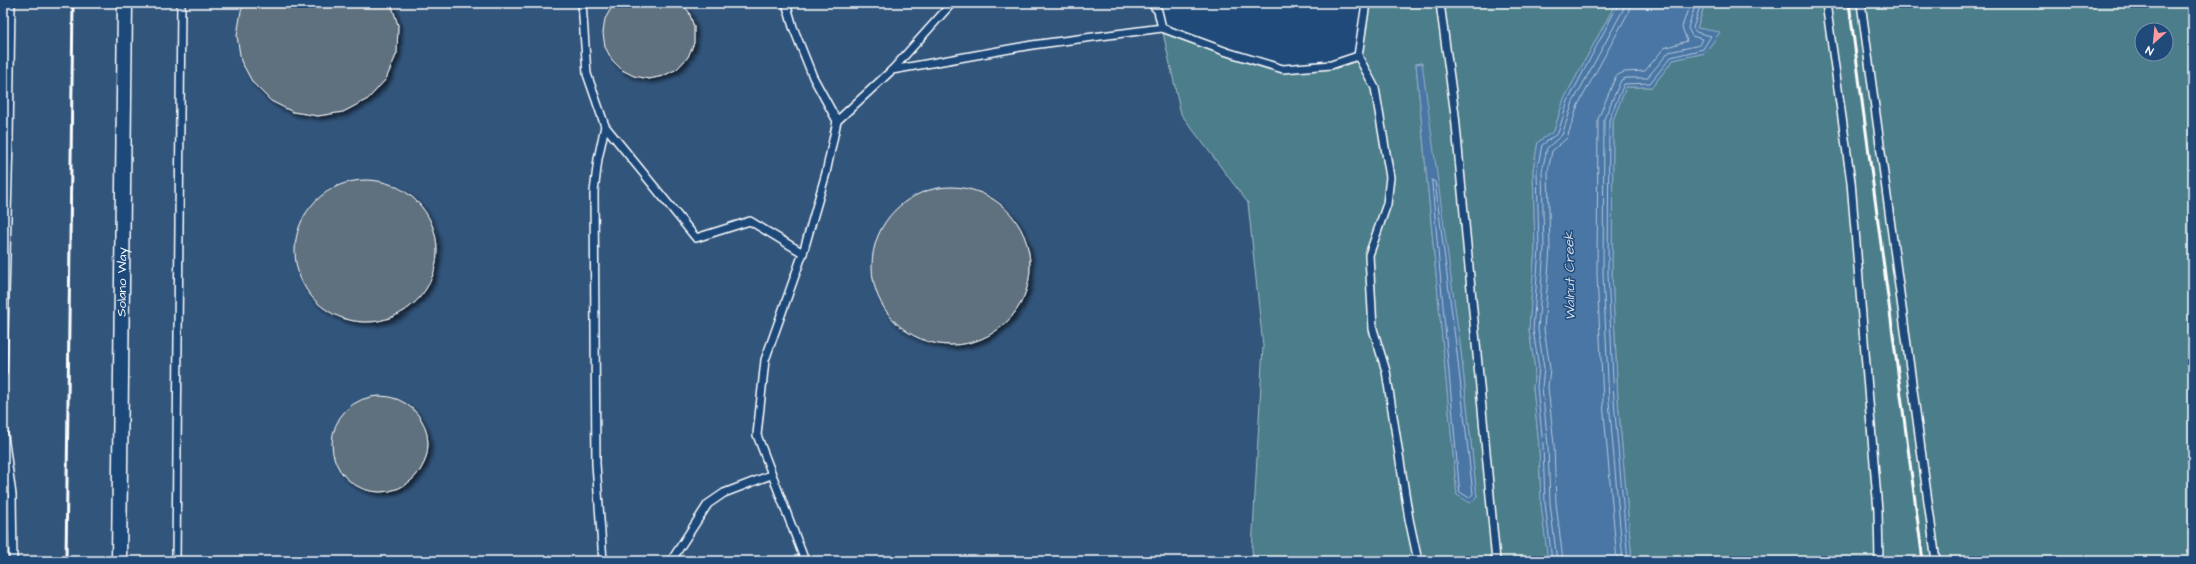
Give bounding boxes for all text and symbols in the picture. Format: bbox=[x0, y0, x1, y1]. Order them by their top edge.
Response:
north arrow bbox=[2134, 22, 2174, 62]
text: N bbox=[2143, 42, 2156, 59]
water label: Walnut Creek bbox=[1559, 231, 1581, 321]
street label: Solano Way bbox=[113, 247, 132, 317]

